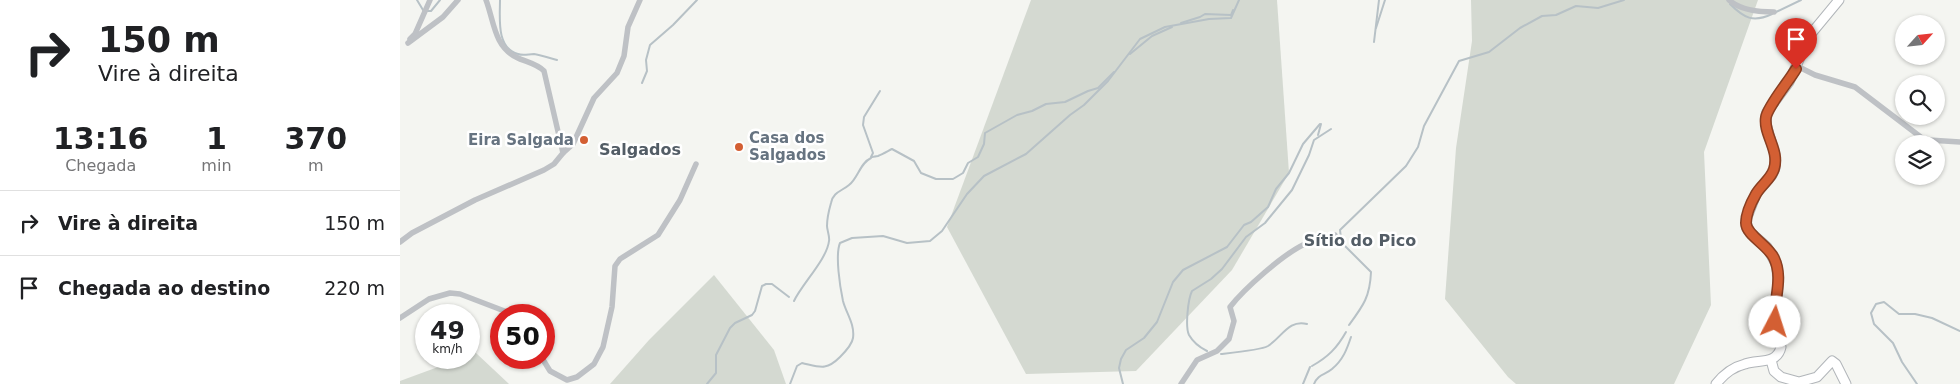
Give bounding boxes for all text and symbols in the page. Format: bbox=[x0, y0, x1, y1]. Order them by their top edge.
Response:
north arrow bbox=[1895, 15, 1945, 65]
map controls bbox=[1895, 15, 1945, 185]
pin bbox=[1775, 18, 1817, 69]
icon: right bbox=[15, 20, 80, 85]
text: 150 m bbox=[98, 20, 220, 60]
icon: arrive bbox=[1782, 25, 1810, 53]
text: Vire à direita bbox=[98, 61, 239, 86]
button: search bbox=[1895, 75, 1945, 125]
text: 13:16 bbox=[53, 121, 148, 156]
text: 1 bbox=[206, 121, 227, 156]
text: 370 bbox=[284, 121, 347, 156]
place label: Casa dos Salgados bbox=[749, 129, 826, 164]
place label: Eira Salgada bbox=[468, 131, 574, 149]
marker: Eira Salgada bbox=[578, 134, 590, 146]
button: layers bbox=[1895, 135, 1945, 185]
district label: Salgados bbox=[599, 140, 681, 159]
marker: Casa dos Salgados bbox=[733, 141, 745, 153]
text: Chegada bbox=[65, 156, 136, 175]
text: min bbox=[201, 156, 232, 175]
text: m bbox=[308, 156, 324, 175]
icon: right bbox=[15, 209, 43, 237]
text: Vire à direita bbox=[58, 212, 198, 234]
text: 150 m bbox=[324, 212, 385, 234]
district label: Sítio do Pico bbox=[1304, 231, 1416, 250]
icon: arrive bbox=[15, 274, 43, 302]
text: Chegada ao destino bbox=[58, 277, 270, 299]
text: 220 m bbox=[324, 277, 385, 299]
position arrow bbox=[1748, 295, 1800, 347]
speed limit sign: 50 bbox=[490, 304, 555, 369]
text: 49 bbox=[430, 316, 465, 345]
text: km/h bbox=[432, 342, 463, 356]

